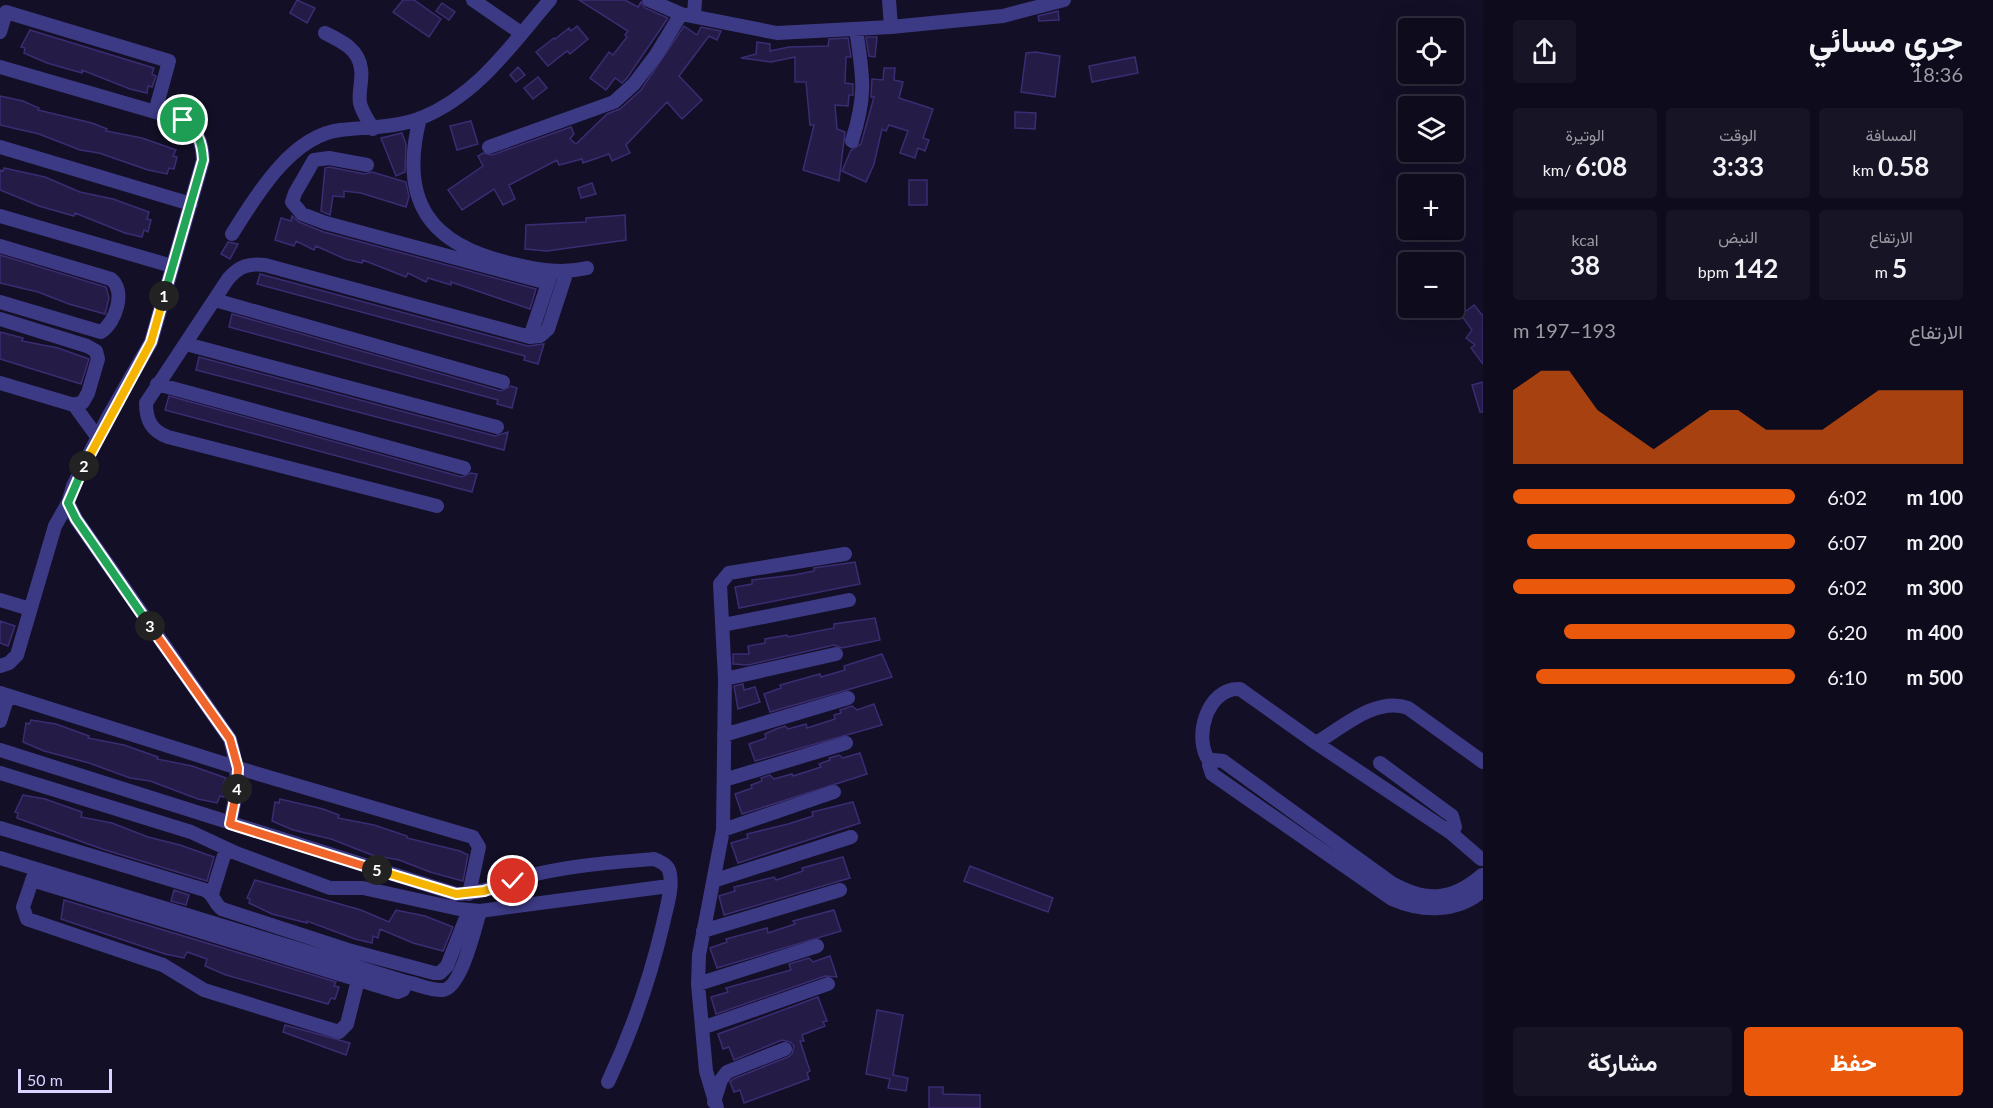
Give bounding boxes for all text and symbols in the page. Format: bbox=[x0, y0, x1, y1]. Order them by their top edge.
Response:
map controls bbox=[1398, 18, 1464, 318]
button: locate bbox=[1398, 18, 1464, 84]
text: جري مسائي bbox=[1809, 19, 1963, 59]
button: share bbox=[1513, 20, 1576, 83]
text: 18:36 bbox=[1912, 62, 1963, 86]
pin bbox=[157, 94, 208, 145]
button: layers bbox=[1398, 96, 1464, 162]
icon: arrive bbox=[166, 103, 199, 136]
text: الوتيرة bbox=[1565, 125, 1605, 144]
text: الوقت bbox=[1719, 125, 1757, 144]
text: المسافة bbox=[1866, 125, 1916, 144]
text: 6:08 bbox=[1575, 150, 1627, 182]
text: 3:33 bbox=[1712, 150, 1764, 182]
text: 0.58 bbox=[1878, 150, 1929, 182]
text: /km bbox=[1543, 160, 1575, 179]
text: km bbox=[1853, 160, 1878, 179]
button: + bbox=[1398, 174, 1464, 240]
text: النبض bbox=[1718, 227, 1758, 246]
text: الارتفاع bbox=[1869, 227, 1913, 246]
text: kcal bbox=[1571, 230, 1599, 249]
text: 38 bbox=[1570, 249, 1600, 281]
button: − bbox=[1398, 252, 1464, 318]
text: 142 bbox=[1733, 252, 1778, 284]
text: 5 bbox=[1892, 252, 1907, 284]
text: bpm bbox=[1698, 262, 1733, 281]
text: m bbox=[1875, 262, 1892, 281]
pin: 1 bbox=[149, 281, 179, 311]
text: 1 bbox=[159, 286, 169, 305]
text: 193–197 m bbox=[1513, 318, 1616, 342]
text: الارتفاع bbox=[1909, 319, 1963, 343]
pin: 2 bbox=[69, 451, 99, 481]
text: 2 bbox=[79, 456, 89, 475]
text: 6:02 bbox=[1827, 485, 1867, 509]
text: 100 m bbox=[1907, 485, 1963, 509]
text: 6:07 bbox=[1827, 530, 1867, 554]
text: 200 m bbox=[1907, 530, 1963, 554]
text: 6:02 bbox=[1827, 575, 1867, 599]
text: 300 m bbox=[1907, 575, 1963, 599]
pin: 3 bbox=[135, 611, 165, 641]
text: 3 bbox=[145, 616, 155, 635]
text: 6:20 bbox=[1827, 620, 1867, 644]
text: 400 m bbox=[1907, 620, 1963, 644]
text: 6:10 bbox=[1827, 665, 1867, 689]
text: 500 m bbox=[1907, 665, 1963, 689]
pin: 4 bbox=[222, 774, 252, 804]
text: 4 bbox=[232, 779, 242, 798]
pin: 5 bbox=[362, 855, 392, 885]
pin bbox=[487, 855, 538, 906]
text: 5 bbox=[372, 860, 382, 879]
icon: check bbox=[496, 864, 529, 897]
button: مشاركة bbox=[1513, 1027, 1732, 1096]
button: حفظ bbox=[1744, 1027, 1963, 1096]
scale bar bbox=[18, 1066, 112, 1094]
text: 50 m bbox=[27, 1070, 63, 1089]

